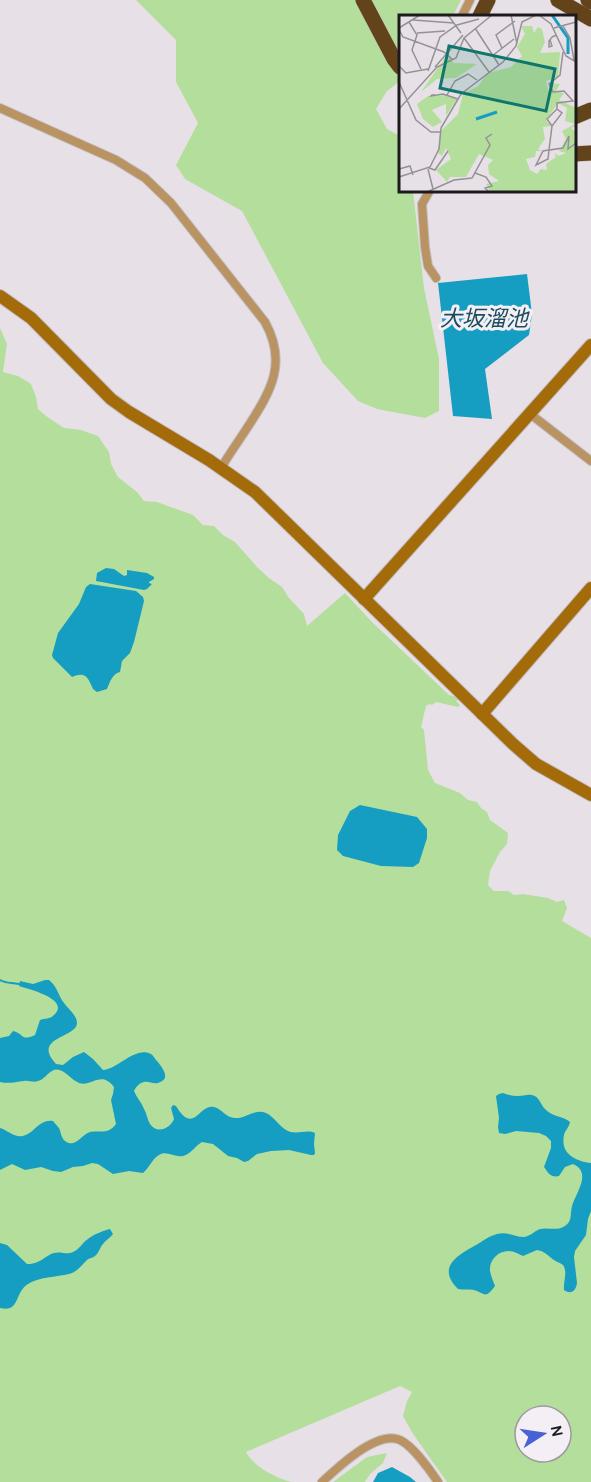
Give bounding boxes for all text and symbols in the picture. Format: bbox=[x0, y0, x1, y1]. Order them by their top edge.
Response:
inset map bbox=[399, 15, 576, 192]
water label: 大坂溜池 bbox=[440, 306, 530, 332]
north arrow bbox=[513, 1404, 573, 1464]
text: N bbox=[547, 1423, 568, 1439]

